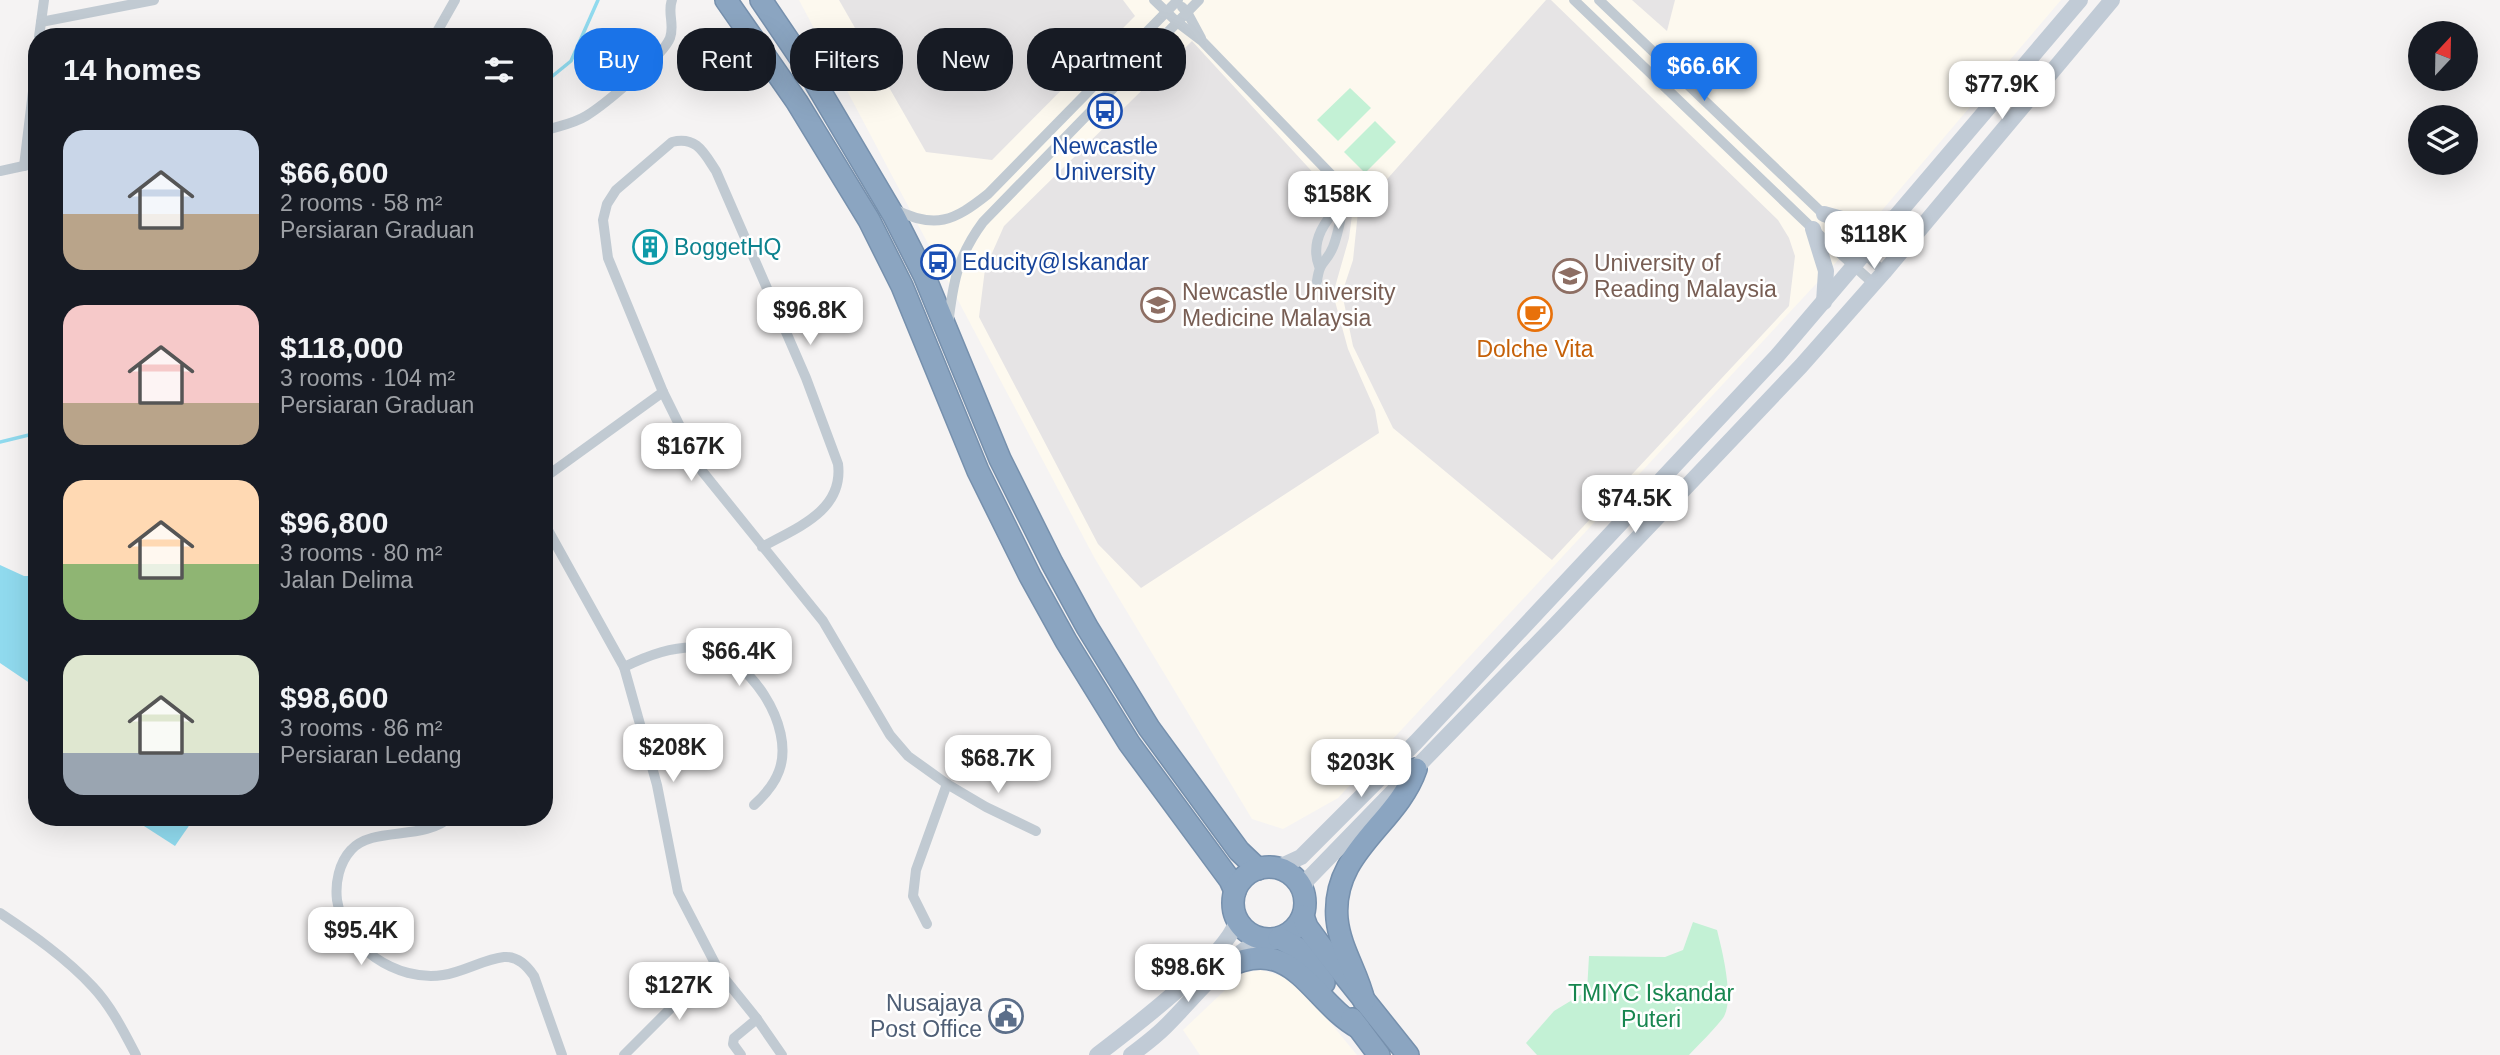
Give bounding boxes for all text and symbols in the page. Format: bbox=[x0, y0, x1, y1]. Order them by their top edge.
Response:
north arrow bbox=[2408, 21, 2478, 91]
map controls bbox=[2408, 21, 2478, 175]
chip: Buy bbox=[574, 28, 663, 91]
chip: Rent bbox=[677, 28, 776, 91]
chip: Filters bbox=[790, 28, 903, 91]
chip: New bbox=[917, 28, 1013, 91]
chip: Apartment bbox=[1027, 28, 1186, 91]
pin: $66.6K bbox=[1647, 43, 1761, 103]
icon: filters bbox=[480, 51, 518, 89]
text: 14 homes bbox=[63, 53, 201, 86]
text: $66.6K bbox=[1667, 53, 1741, 79]
pin: $77.9K bbox=[1945, 61, 2059, 121]
text: $77.9K bbox=[1965, 71, 2039, 97]
bus stop icon: Newcastle University bbox=[1086, 92, 1124, 130]
button: layers bbox=[2408, 105, 2478, 175]
place label: Newcastle University bbox=[1052, 133, 1158, 185]
text: $66,600 bbox=[280, 156, 388, 189]
icon: home bbox=[119, 158, 203, 242]
pin: $158K bbox=[1289, 172, 1387, 231]
text: $158K bbox=[1304, 181, 1372, 207]
text: 2 rooms · 58 m² bbox=[280, 190, 442, 216]
pin: $118K bbox=[1825, 212, 1923, 271]
text: Persiaran Graduan bbox=[280, 217, 474, 243]
text: $118K bbox=[1841, 221, 1907, 247]
building icon: BoggetHQ bbox=[631, 228, 669, 266]
place label: BoggetHQ bbox=[674, 234, 781, 260]
bus stop icon: Educity@Iskandar bbox=[919, 243, 957, 281]
place label: Educity@Iskandar bbox=[962, 249, 1149, 275]
place label: University of Reading Malaysia bbox=[1594, 250, 1777, 302]
school or university icon: University of Reading Malaysia bbox=[1551, 257, 1589, 295]
place label: Newcastle University Medicine Malaysia bbox=[1182, 279, 1396, 331]
school or university icon: Newcastle University Medicine Malaysia bbox=[1139, 286, 1177, 324]
pin: $96.8K bbox=[753, 288, 867, 347]
cafe icon: Dolche Vita bbox=[1516, 295, 1554, 333]
text: $96.8K bbox=[773, 297, 847, 323]
text: $118,000 bbox=[280, 331, 403, 364]
icon: home bbox=[119, 333, 203, 417]
place label: Dolche Vita bbox=[1476, 336, 1594, 362]
text: 3 rooms · 104 m² bbox=[280, 365, 455, 391]
text: Persiaran Graduan bbox=[280, 392, 474, 418]
pin: $167K bbox=[642, 424, 740, 483]
text: $167K bbox=[657, 433, 725, 459]
pin: $74.5K bbox=[1578, 476, 1692, 535]
text: $74.5K bbox=[1598, 485, 1672, 511]
text: $96,800 bbox=[280, 506, 388, 539]
icon: home bbox=[119, 508, 203, 592]
text: 3 rooms · 80 m² bbox=[280, 540, 442, 566]
text: Jalan Delima bbox=[280, 567, 413, 593]
pin: $66.4K bbox=[682, 628, 796, 688]
text: $66.4K bbox=[702, 638, 776, 664]
text: $98,600 bbox=[280, 681, 388, 714]
icon: home bbox=[119, 683, 203, 767]
text: 3 rooms · 86 m² bbox=[280, 715, 442, 741]
pin: $208K bbox=[624, 724, 722, 784]
text: $208K bbox=[639, 734, 707, 760]
pin: $68.7K bbox=[941, 736, 1055, 795]
pin: $203K bbox=[1312, 740, 1410, 799]
text: Persiaran Ledang bbox=[280, 742, 462, 768]
text: $68.7K bbox=[961, 745, 1035, 771]
text: $203K bbox=[1327, 749, 1395, 775]
pin: $95.4K bbox=[304, 908, 418, 967]
text: $95.4K bbox=[324, 917, 398, 943]
pin: $98.6K bbox=[1131, 944, 1245, 1004]
text: $98.6K bbox=[1151, 954, 1225, 980]
pin: $127K bbox=[630, 962, 728, 1022]
text: $127K bbox=[645, 972, 713, 998]
park label: TMIYC Iskandar Puteri bbox=[1568, 980, 1734, 1032]
place label: Nusajaya Post Office bbox=[870, 990, 982, 1042]
public building icon: Nusajaya Post Office bbox=[987, 997, 1025, 1035]

